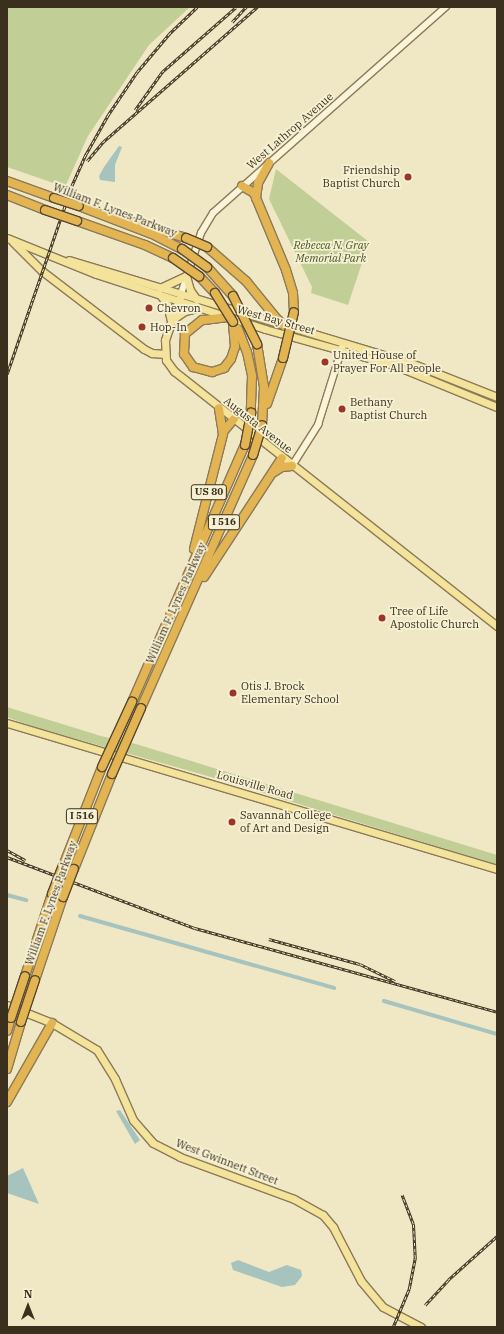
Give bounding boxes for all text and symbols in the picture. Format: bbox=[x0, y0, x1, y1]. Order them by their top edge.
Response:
street label: West Lathrop Avenue bbox=[244, 90, 336, 172]
place label: Friendship Baptist Church bbox=[323, 164, 400, 190]
marker: Friendship Baptist Church bbox=[403, 172, 413, 182]
street label: William F. Lynes Parkway bbox=[51, 180, 179, 240]
park label: Rebecca N. Gray Memorial Park bbox=[294, 239, 368, 265]
place label: Chevron bbox=[157, 301, 201, 315]
marker: Chevron bbox=[144, 303, 154, 313]
street label: West Bay Street bbox=[236, 303, 316, 337]
place label: Hop-In bbox=[150, 320, 187, 334]
marker: Hop-In bbox=[137, 322, 147, 332]
place label: United House of Prayer For All People bbox=[333, 349, 441, 375]
marker: United House of Prayer For All People bbox=[320, 357, 330, 367]
street label: Augusta Avenue bbox=[221, 394, 295, 456]
place label: Bethany Baptist Church bbox=[350, 396, 427, 422]
marker: Bethany Baptist Church bbox=[337, 404, 347, 414]
road number: US 80 bbox=[190, 484, 228, 500]
road number: I 516 bbox=[207, 514, 241, 530]
street label: William F. Lynes Parkway bbox=[143, 540, 209, 666]
place label: Tree of Life Apostolic Church bbox=[390, 605, 479, 631]
marker: Tree of Life Apostolic Church bbox=[377, 613, 387, 623]
place label: Otis J. Brock Elementary School bbox=[241, 680, 339, 706]
marker: Otis J. Brock Elementary School bbox=[228, 688, 238, 698]
street label: Louisville Road bbox=[215, 768, 295, 802]
road number: I 516 bbox=[65, 808, 99, 824]
place label: Savannah College of Art and Design bbox=[240, 809, 331, 835]
marker: Savannah College of Art and Design bbox=[227, 817, 237, 827]
street label: William F. Lynes Parkway bbox=[22, 839, 80, 967]
street label: West Gwinnett Street bbox=[174, 1136, 280, 1188]
north arrow bbox=[8, 1286, 48, 1326]
text: N bbox=[24, 1287, 32, 1301]

